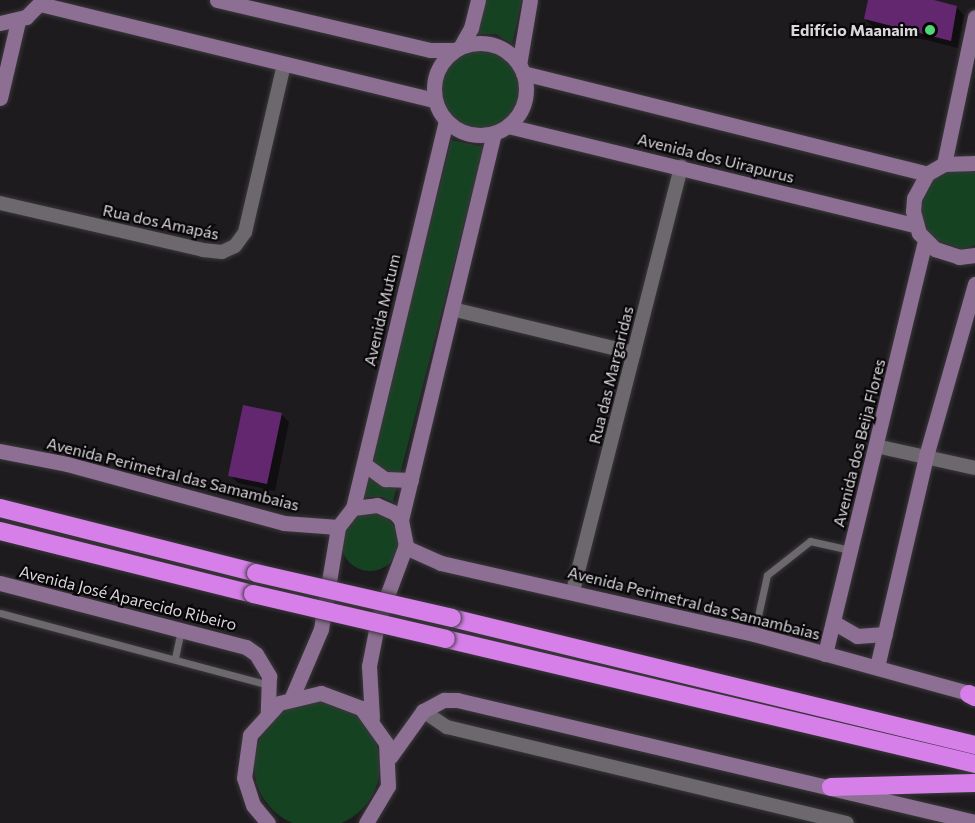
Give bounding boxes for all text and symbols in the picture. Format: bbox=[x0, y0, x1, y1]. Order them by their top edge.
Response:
place label: Edifício Maanaim bbox=[791, 20, 918, 40]
marker: Edifício Maanaim bbox=[923, 23, 937, 37]
street label: Avenida dos Uirapurus bbox=[636, 129, 796, 187]
street label: Rua dos Amapás bbox=[101, 200, 221, 244]
street label: Avenida Mutum bbox=[360, 252, 404, 368]
street label: Rua das Margaridas bbox=[585, 304, 637, 446]
street label: Avenida dos Beija Flores bbox=[829, 357, 889, 529]
street label: Avenida Perimetral das Samambaias bbox=[45, 433, 301, 515]
street label: Avenida José Aparecido Ribeiro bbox=[17, 562, 239, 634]
street label: Avenida Perimetral das Samambaias bbox=[566, 562, 822, 644]

